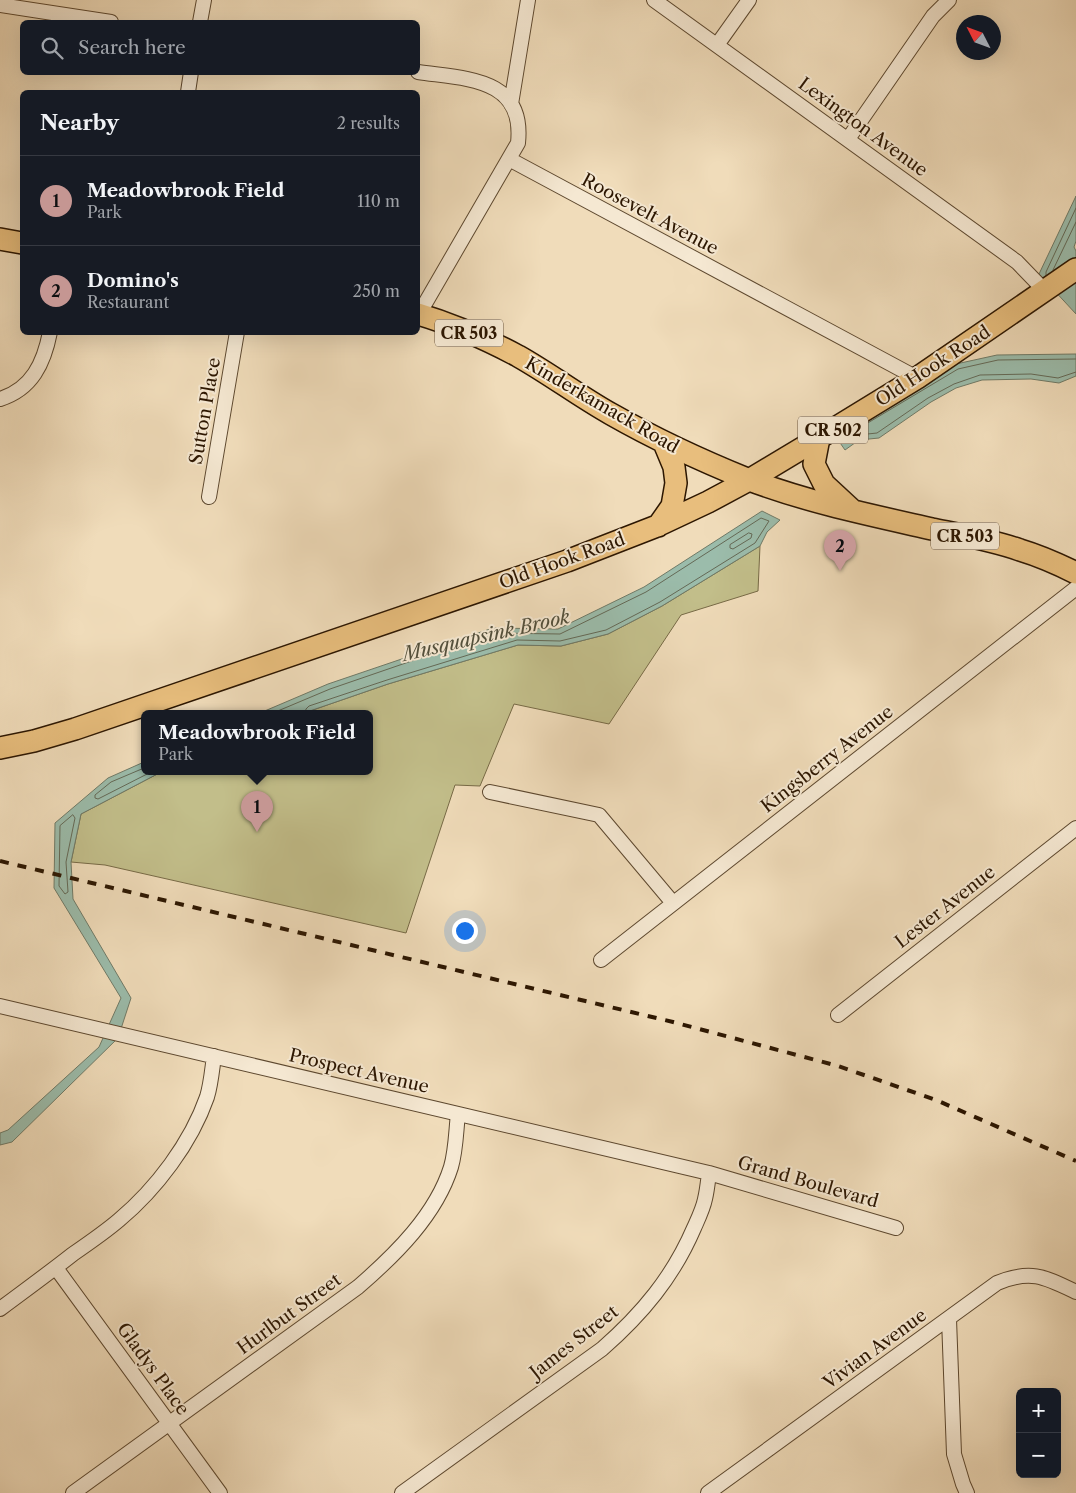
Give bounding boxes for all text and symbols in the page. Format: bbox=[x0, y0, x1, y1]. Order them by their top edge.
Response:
north arrow bbox=[956, 15, 1001, 60]
search box bbox=[20, 20, 420, 75]
icon: search bbox=[38, 34, 66, 62]
text: Search here bbox=[78, 36, 186, 59]
street label: Lexington Avenue bbox=[794, 73, 932, 181]
text: Nearby bbox=[40, 110, 119, 135]
text: 2 results bbox=[337, 113, 400, 133]
street label: Roosevelt Avenue bbox=[578, 169, 722, 259]
text: Meadowbrook Field bbox=[87, 179, 284, 202]
text: 1 bbox=[52, 191, 60, 211]
text: 110 m bbox=[357, 191, 400, 211]
text: Park bbox=[87, 202, 122, 222]
text: Domino's bbox=[87, 269, 179, 292]
text: 2 bbox=[51, 281, 61, 301]
text: 250 m bbox=[353, 281, 400, 301]
text: Restaurant bbox=[87, 292, 169, 312]
road number: CR 503 bbox=[435, 319, 503, 346]
street label: Old Hook Road bbox=[872, 321, 995, 411]
street label: Kinderkamack Road bbox=[521, 352, 683, 458]
street label: Sutton Place bbox=[185, 356, 225, 466]
road number: CR 502 bbox=[798, 416, 868, 444]
road number: CR 503 bbox=[931, 522, 999, 550]
street label: Old Hook Road bbox=[496, 528, 628, 594]
pin: 2 bbox=[824, 530, 856, 571]
water label: Musquapsink Brook bbox=[398, 605, 572, 666]
street label: Kingsberry Avenue bbox=[757, 701, 897, 817]
popup bbox=[141, 710, 373, 775]
text: Meadowbrook Field bbox=[158, 721, 356, 744]
text: Park bbox=[158, 744, 193, 764]
pin: 1 bbox=[241, 791, 273, 832]
street label: Lester Avenue bbox=[890, 861, 1000, 953]
your location bbox=[452, 918, 478, 944]
street label: Prospect Avenue bbox=[287, 1044, 431, 1098]
street label: Grand Boulevard bbox=[735, 1151, 881, 1213]
street label: Hurlbut Street bbox=[233, 1269, 346, 1359]
street label: James Street bbox=[523, 1300, 623, 1385]
street label: Vivian Avenue bbox=[818, 1304, 931, 1394]
street label: Gladys Place bbox=[112, 1319, 194, 1419]
map controls bbox=[1016, 1388, 1061, 1478]
button: + bbox=[1016, 1388, 1061, 1433]
button: − bbox=[1016, 1433, 1061, 1478]

